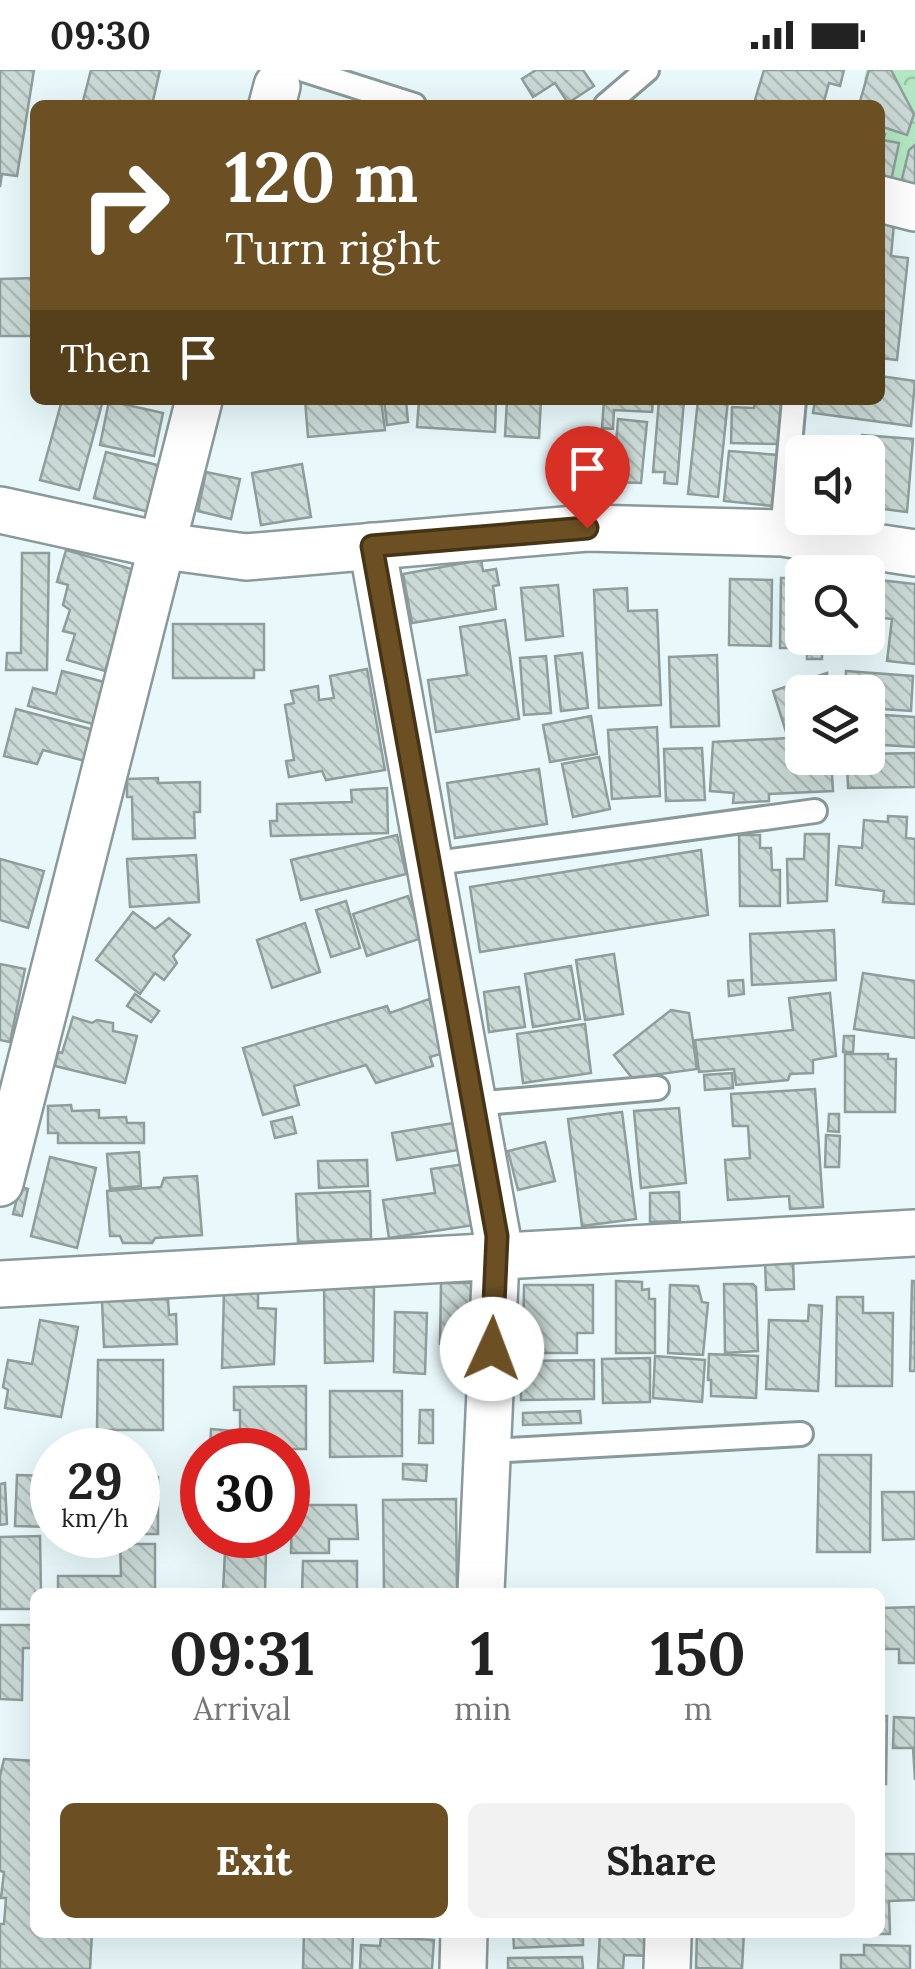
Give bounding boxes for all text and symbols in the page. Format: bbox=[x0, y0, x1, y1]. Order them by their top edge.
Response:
text: 09:30 bbox=[50, 11, 151, 59]
text: 120 m bbox=[225, 132, 418, 221]
icon: right bbox=[60, 140, 190, 270]
text: Turn right bbox=[225, 219, 441, 276]
icon: arrive bbox=[171, 330, 226, 385]
text: Then bbox=[60, 334, 151, 382]
pin bbox=[545, 426, 630, 529]
map controls bbox=[785, 435, 885, 775]
button: sound bbox=[785, 435, 885, 535]
icon: arrive bbox=[560, 441, 615, 496]
button: search bbox=[785, 555, 885, 655]
button: layers bbox=[785, 675, 885, 775]
position arrow bbox=[440, 1297, 544, 1401]
speed limit sign: 30 bbox=[180, 1428, 310, 1558]
text: 29 bbox=[67, 1449, 123, 1513]
text: km/h bbox=[61, 1502, 129, 1534]
text: 09:31 bbox=[169, 1615, 315, 1691]
text: 1 bbox=[471, 1615, 495, 1691]
text: 150 bbox=[651, 1615, 746, 1691]
text: Arrival bbox=[193, 1688, 291, 1729]
text: min bbox=[454, 1688, 511, 1729]
text: m bbox=[684, 1688, 712, 1729]
button: Exit bbox=[60, 1803, 448, 1918]
button: Share bbox=[468, 1803, 855, 1918]

